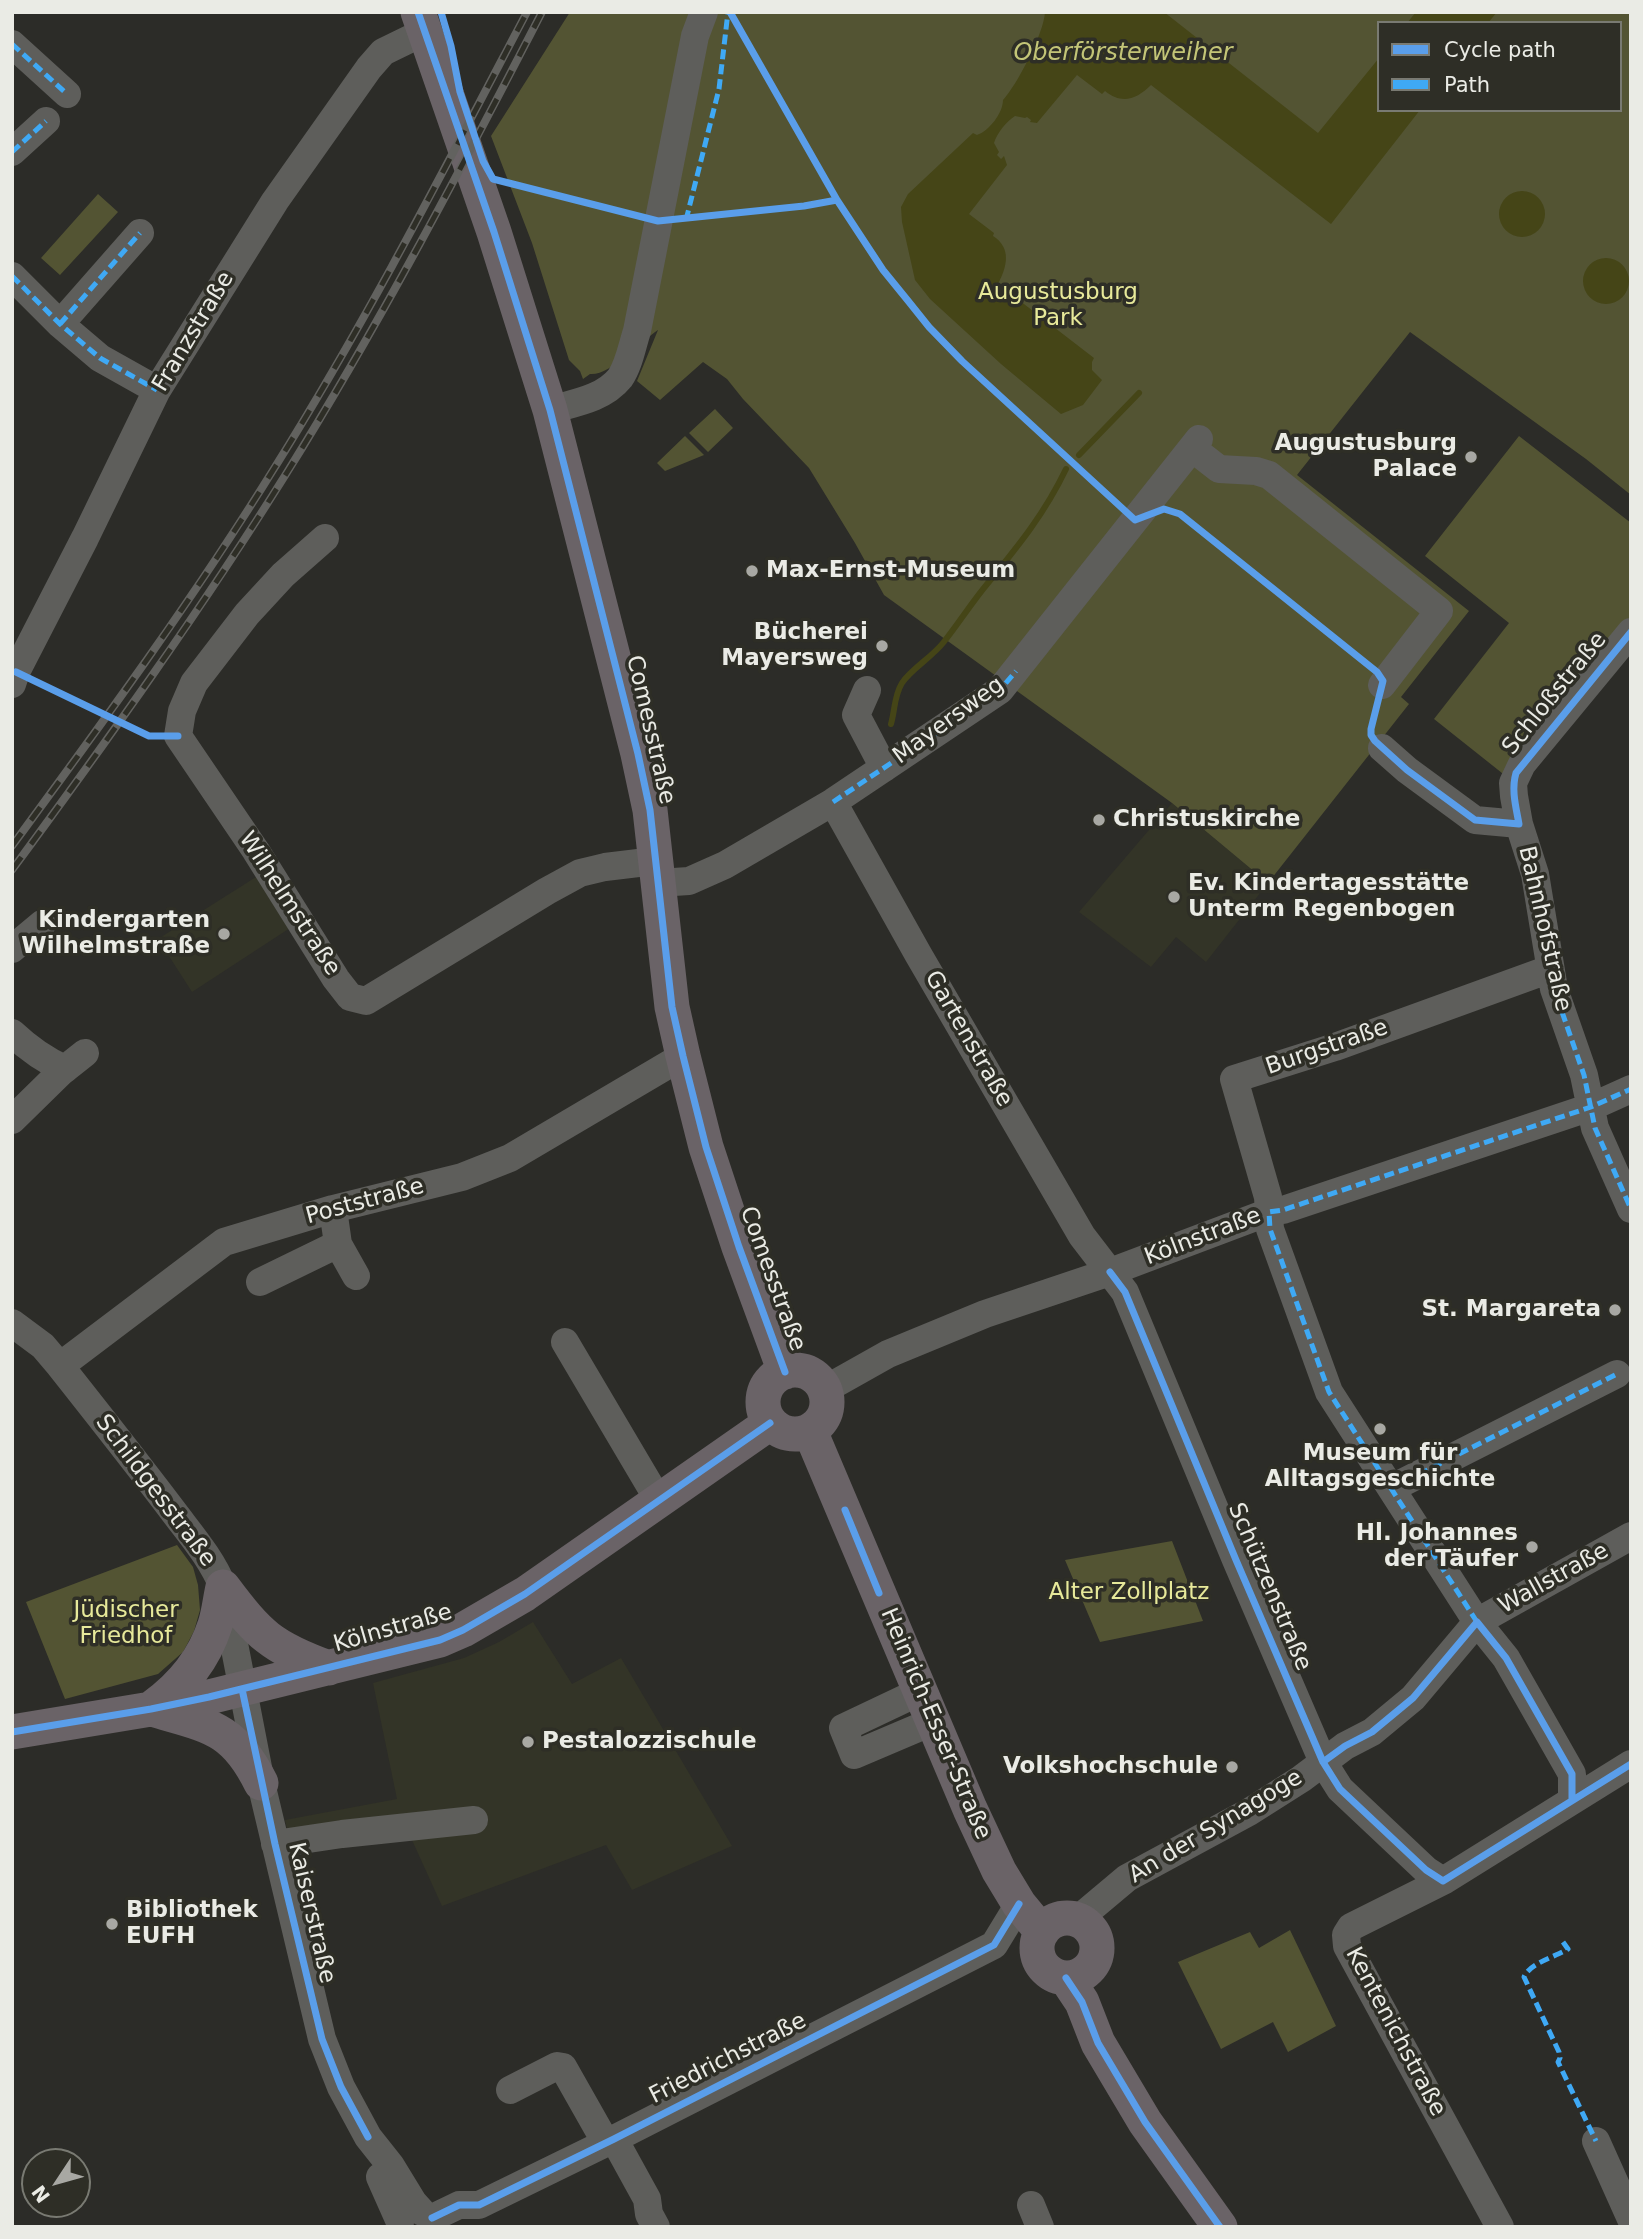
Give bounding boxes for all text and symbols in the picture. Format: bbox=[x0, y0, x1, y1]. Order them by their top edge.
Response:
legend bbox=[1377, 21, 1622, 112]
text: Cycle path bbox=[1444, 38, 1556, 62]
water label: Oberförsterweiher bbox=[1013, 40, 1233, 68]
text: Path bbox=[1444, 73, 1490, 97]
street label: Franzstraße bbox=[147, 267, 241, 397]
park label: Augustusburg Park bbox=[978, 279, 1138, 333]
place label: Augustusburg Palace bbox=[1275, 430, 1457, 484]
marker: Augustusburg Palace bbox=[1463, 449, 1479, 465]
place label: Max-Ernst-Museum bbox=[766, 557, 1015, 585]
marker: Max-Ernst-Museum bbox=[744, 563, 760, 579]
place label: Bücherei Mayersweg bbox=[721, 619, 868, 673]
street label: Schloßstraße bbox=[1497, 627, 1613, 761]
marker: Bücherei Mayersweg bbox=[874, 638, 890, 654]
street label: Comesstraße bbox=[619, 653, 681, 807]
street label: Mayersweg bbox=[888, 671, 1010, 771]
place label: Christuskirche bbox=[1113, 806, 1300, 834]
marker: Christuskirche bbox=[1091, 812, 1107, 828]
street label: Wilhelmstraße bbox=[232, 827, 346, 981]
street label: Bahnhofstraße bbox=[1512, 844, 1576, 1014]
place label: Ev. Kindertagesstätte Unterm Regenbogen bbox=[1188, 870, 1469, 924]
marker: Ev. Kindertagesstätte Unterm Regenbogen bbox=[1166, 889, 1182, 905]
place label: Kindergarten Wilhelmstraße bbox=[21, 907, 210, 961]
marker: Kindergarten Wilhelmstraße bbox=[216, 926, 232, 942]
street label: Gartenstraße bbox=[918, 966, 1018, 1112]
street label: Burgstraße bbox=[1262, 1014, 1392, 1082]
street label: Poststraße bbox=[303, 1173, 427, 1231]
street label: Kölnstraße bbox=[1141, 1202, 1265, 1272]
street label: Comesstraße bbox=[733, 1203, 811, 1355]
place label: St. Margareta bbox=[1422, 1296, 1601, 1324]
marker: St. Margareta bbox=[1607, 1302, 1623, 1318]
street label: Schildgesstraße bbox=[89, 1410, 221, 1572]
marker: Museum für Alltagsgeschichte bbox=[1372, 1421, 1388, 1437]
place label: Museum für Alltagsgeschichte bbox=[1265, 1440, 1495, 1494]
street label: Schützenstraße bbox=[1221, 1499, 1317, 1675]
place label: Hl. Johannes der Täufer bbox=[1356, 1520, 1518, 1574]
street label: Wallstraße bbox=[1494, 1538, 1614, 1620]
marker: Hl. Johannes der Täufer bbox=[1524, 1539, 1540, 1555]
park label: Alter Zollplatz bbox=[1049, 1579, 1209, 1607]
park label: Jüdischer Friedhof bbox=[73, 1597, 179, 1651]
street label: Kölnstraße bbox=[330, 1599, 456, 1659]
street label: Heinrich-Esser-Straße bbox=[874, 1604, 996, 1844]
place label: Pestalozzischule bbox=[542, 1728, 757, 1756]
marker: Pestalozzischule bbox=[520, 1734, 536, 1750]
place label: Volkshochschule bbox=[1003, 1753, 1218, 1781]
marker: Volkshochschule bbox=[1224, 1759, 1240, 1775]
street label: An der Synagoge bbox=[1124, 1764, 1308, 1890]
street label: Kaiserstraße bbox=[281, 1840, 341, 1986]
place label: Bibliothek EUFH bbox=[126, 1897, 258, 1951]
marker: Bibliothek EUFH bbox=[104, 1916, 120, 1932]
street label: Kentenichstraße bbox=[1339, 1943, 1451, 2121]
street label: Friedrichstraße bbox=[645, 2008, 811, 2110]
north arrow bbox=[21, 2148, 91, 2218]
text: N bbox=[27, 2181, 54, 2207]

